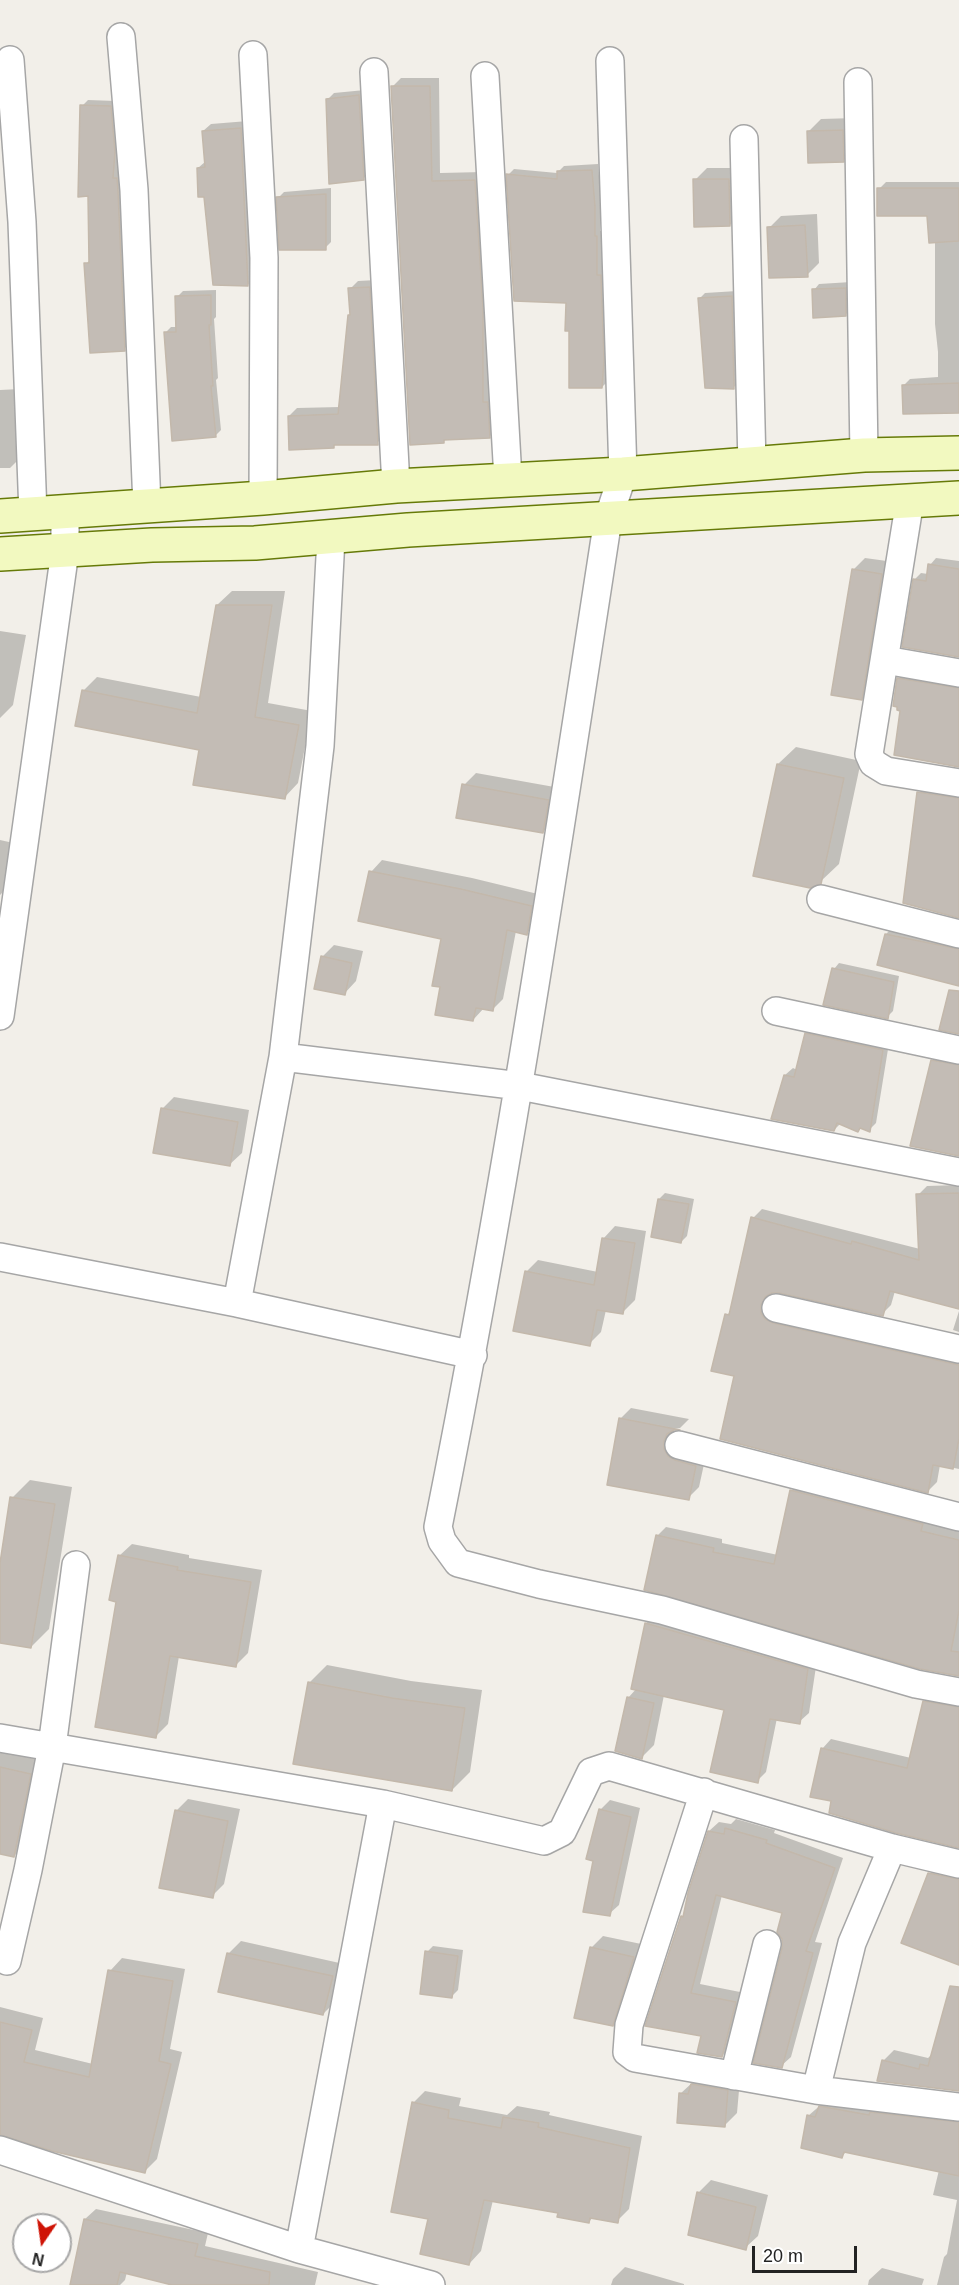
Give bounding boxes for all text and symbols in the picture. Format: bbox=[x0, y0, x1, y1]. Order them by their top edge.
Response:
north arrow bbox=[12, 2213, 72, 2273]
scale bar bbox=[755, 2234, 860, 2272]
text: 20 m bbox=[763, 2246, 803, 2266]
text: N bbox=[31, 2249, 46, 2269]

